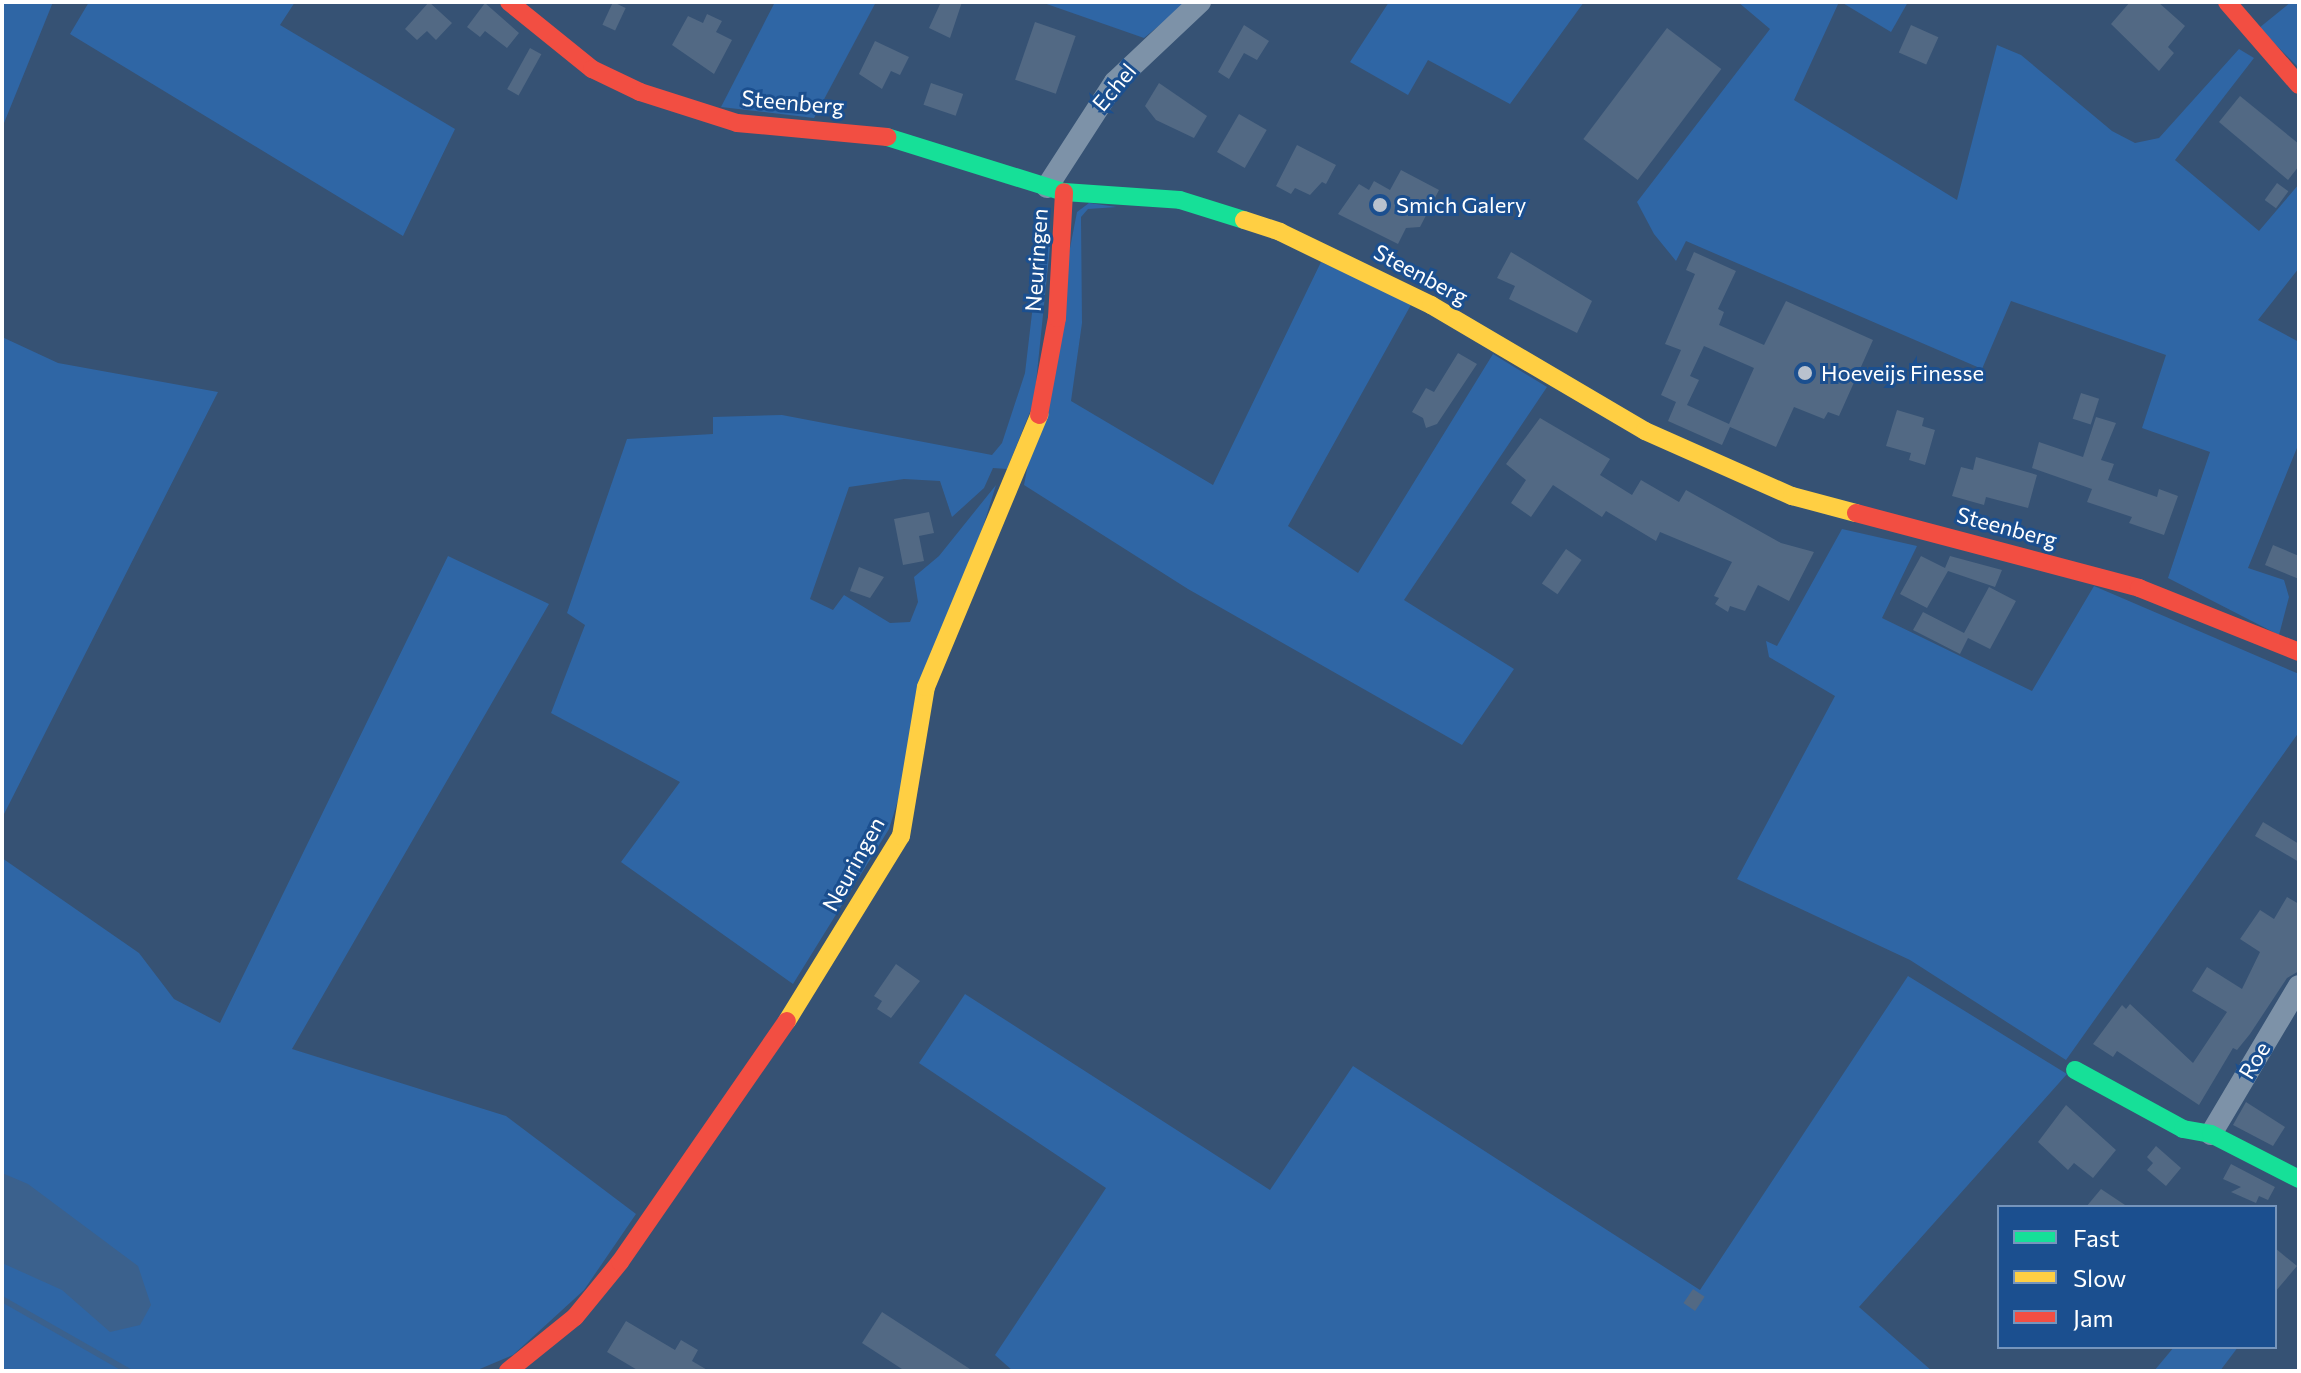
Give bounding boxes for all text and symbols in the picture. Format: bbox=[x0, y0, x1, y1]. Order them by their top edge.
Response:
street label: Echel bbox=[1087, 58, 1141, 116]
street label: Steenberg bbox=[741, 84, 845, 120]
place label: Smich Galery bbox=[1396, 192, 1526, 218]
marker: Smich Galery bbox=[1371, 196, 1389, 214]
street label: Neuringen bbox=[1019, 207, 1053, 313]
street label: Steenberg bbox=[1369, 238, 1473, 310]
place label: Hoeveijs Finesse bbox=[1821, 360, 1984, 386]
marker: Hoeveijs Finesse bbox=[1796, 364, 1814, 382]
street label: Steenberg bbox=[1954, 501, 2060, 553]
street label: Neuringen bbox=[816, 812, 890, 916]
street label: Roe bbox=[2233, 1037, 2275, 1083]
legend bbox=[1997, 1205, 2277, 1349]
text: Fast bbox=[2073, 1223, 2120, 1252]
text: Slow bbox=[2073, 1263, 2126, 1292]
text: Jam bbox=[2073, 1303, 2113, 1332]

